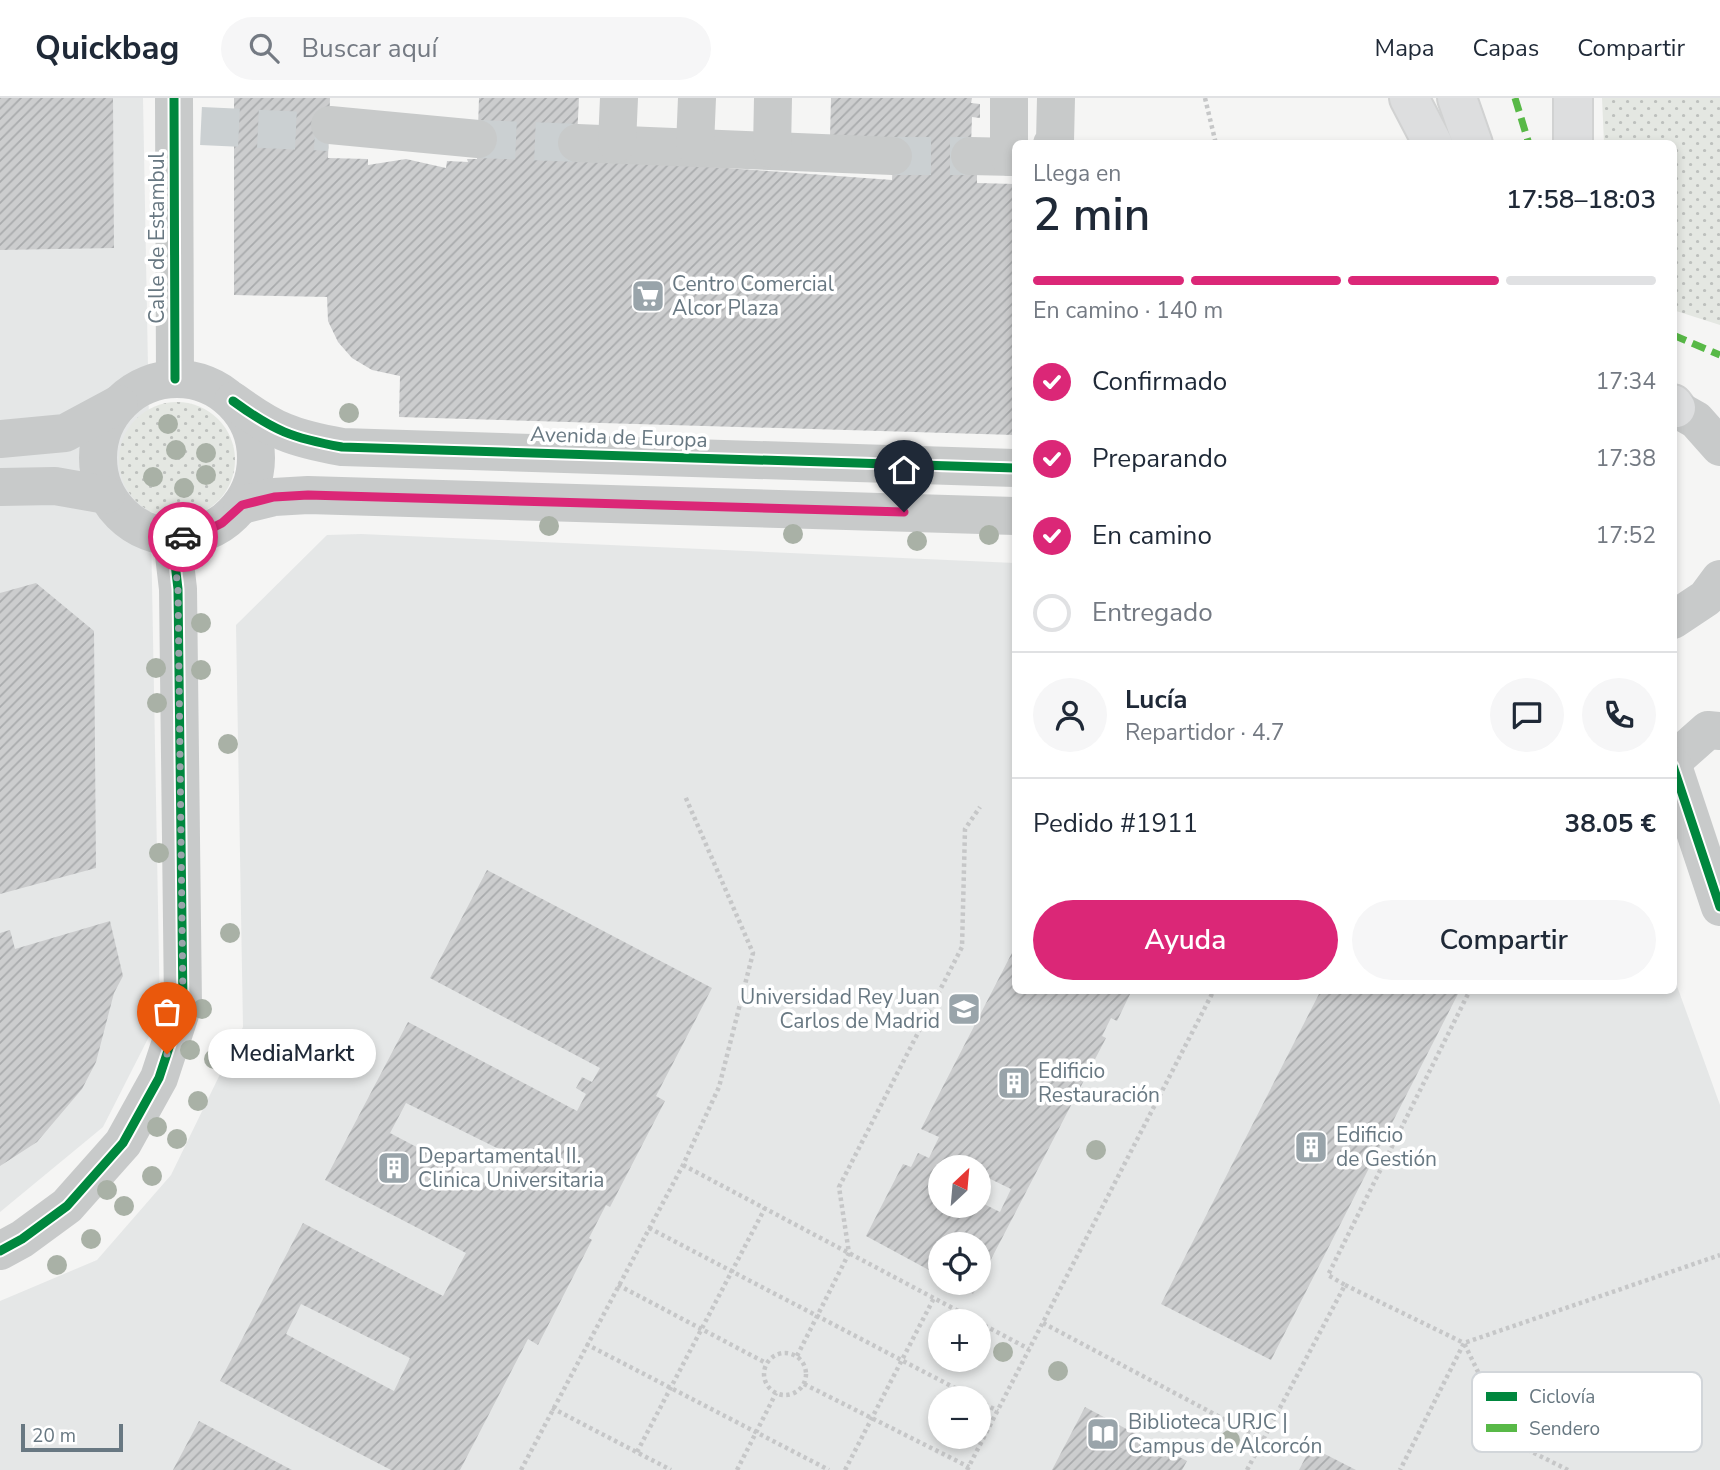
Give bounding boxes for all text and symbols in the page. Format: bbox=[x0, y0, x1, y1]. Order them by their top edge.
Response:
search box bbox=[221, 17, 711, 80]
text: Quickbag bbox=[35, 26, 179, 71]
icon: search bbox=[245, 29, 283, 67]
text: Buscar aquí bbox=[301, 31, 437, 66]
text: Mapa bbox=[1375, 32, 1435, 64]
text: Capas bbox=[1473, 32, 1539, 64]
text: Compartir bbox=[1577, 32, 1685, 64]
street label: Calle de Estambul bbox=[143, 152, 171, 324]
text: Llega en bbox=[1033, 158, 1121, 189]
text: 17:58–18:03 bbox=[1506, 182, 1656, 217]
text: 2 min bbox=[1033, 183, 1150, 246]
place label: Centro Comercial Alcor Plaza bbox=[672, 270, 835, 322]
supermarket icon: Centro Comercial Alcor Plaza bbox=[629, 277, 667, 315]
text: En camino · 140 m bbox=[1033, 295, 1223, 326]
icon: check bbox=[1033, 363, 1071, 401]
text: Confirmado bbox=[1092, 364, 1227, 399]
text: 17:34 bbox=[1596, 366, 1656, 397]
street label: Avenida de Europa bbox=[530, 420, 708, 454]
pin bbox=[874, 440, 934, 512]
icon: check bbox=[1033, 440, 1071, 478]
text: Preparando bbox=[1092, 441, 1227, 476]
text: 17:38 bbox=[1596, 443, 1656, 474]
icon: home bbox=[885, 451, 923, 489]
courier bbox=[148, 502, 218, 572]
icon: check bbox=[1033, 517, 1071, 555]
icon: car bbox=[164, 518, 202, 556]
text: En camino bbox=[1092, 518, 1212, 553]
text: 17:52 bbox=[1596, 520, 1656, 551]
text: Entregado bbox=[1092, 595, 1213, 630]
button: person bbox=[1033, 678, 1107, 752]
button: chat bbox=[1490, 678, 1564, 752]
button: phone bbox=[1582, 678, 1656, 752]
text: Lucía bbox=[1125, 682, 1188, 717]
text: Repartidor · 4.7 bbox=[1125, 717, 1285, 748]
text: Pedido #1911 bbox=[1033, 806, 1198, 841]
text: 38.05 € bbox=[1565, 806, 1656, 841]
button: Ayuda bbox=[1033, 900, 1338, 980]
button: Compartir bbox=[1352, 900, 1656, 980]
pin bbox=[137, 982, 197, 1054]
place label: Universidad Rey Juan Carlos de Madrid bbox=[740, 983, 940, 1035]
school or university icon: Universidad Rey Juan Carlos de Madrid bbox=[945, 990, 983, 1028]
icon: bag bbox=[148, 993, 186, 1031]
callout: MediaMarkt bbox=[209, 1030, 377, 1079]
text: MediaMarkt bbox=[230, 1038, 354, 1069]
place label: Edificio Restauración bbox=[1038, 1057, 1160, 1109]
building icon: Edificio Restauración bbox=[995, 1064, 1033, 1102]
place label: Edificio de Gestión bbox=[1336, 1121, 1437, 1173]
building icon: Edificio de Gestión bbox=[1292, 1128, 1330, 1166]
place label: Departamental II. Clinica Universitaria bbox=[418, 1142, 605, 1194]
building icon: Departamental II. Clinica Universitaria bbox=[375, 1149, 413, 1187]
north arrow bbox=[928, 1155, 990, 1218]
map controls bbox=[928, 1155, 991, 1449]
button: locate bbox=[928, 1232, 991, 1295]
button: + bbox=[928, 1309, 991, 1372]
legend bbox=[1472, 1372, 1702, 1452]
text: Ciclovía bbox=[1529, 1384, 1595, 1410]
button: − bbox=[928, 1386, 991, 1449]
place label: Biblioteca URJC | Campus de Alcorcón bbox=[1128, 1408, 1322, 1460]
library icon: Biblioteca URJC | Campus de Alcorcón bbox=[1084, 1415, 1122, 1453]
text: Sendero bbox=[1529, 1416, 1600, 1442]
scale bar bbox=[21, 1421, 122, 1453]
text: 20 m bbox=[32, 1423, 76, 1449]

